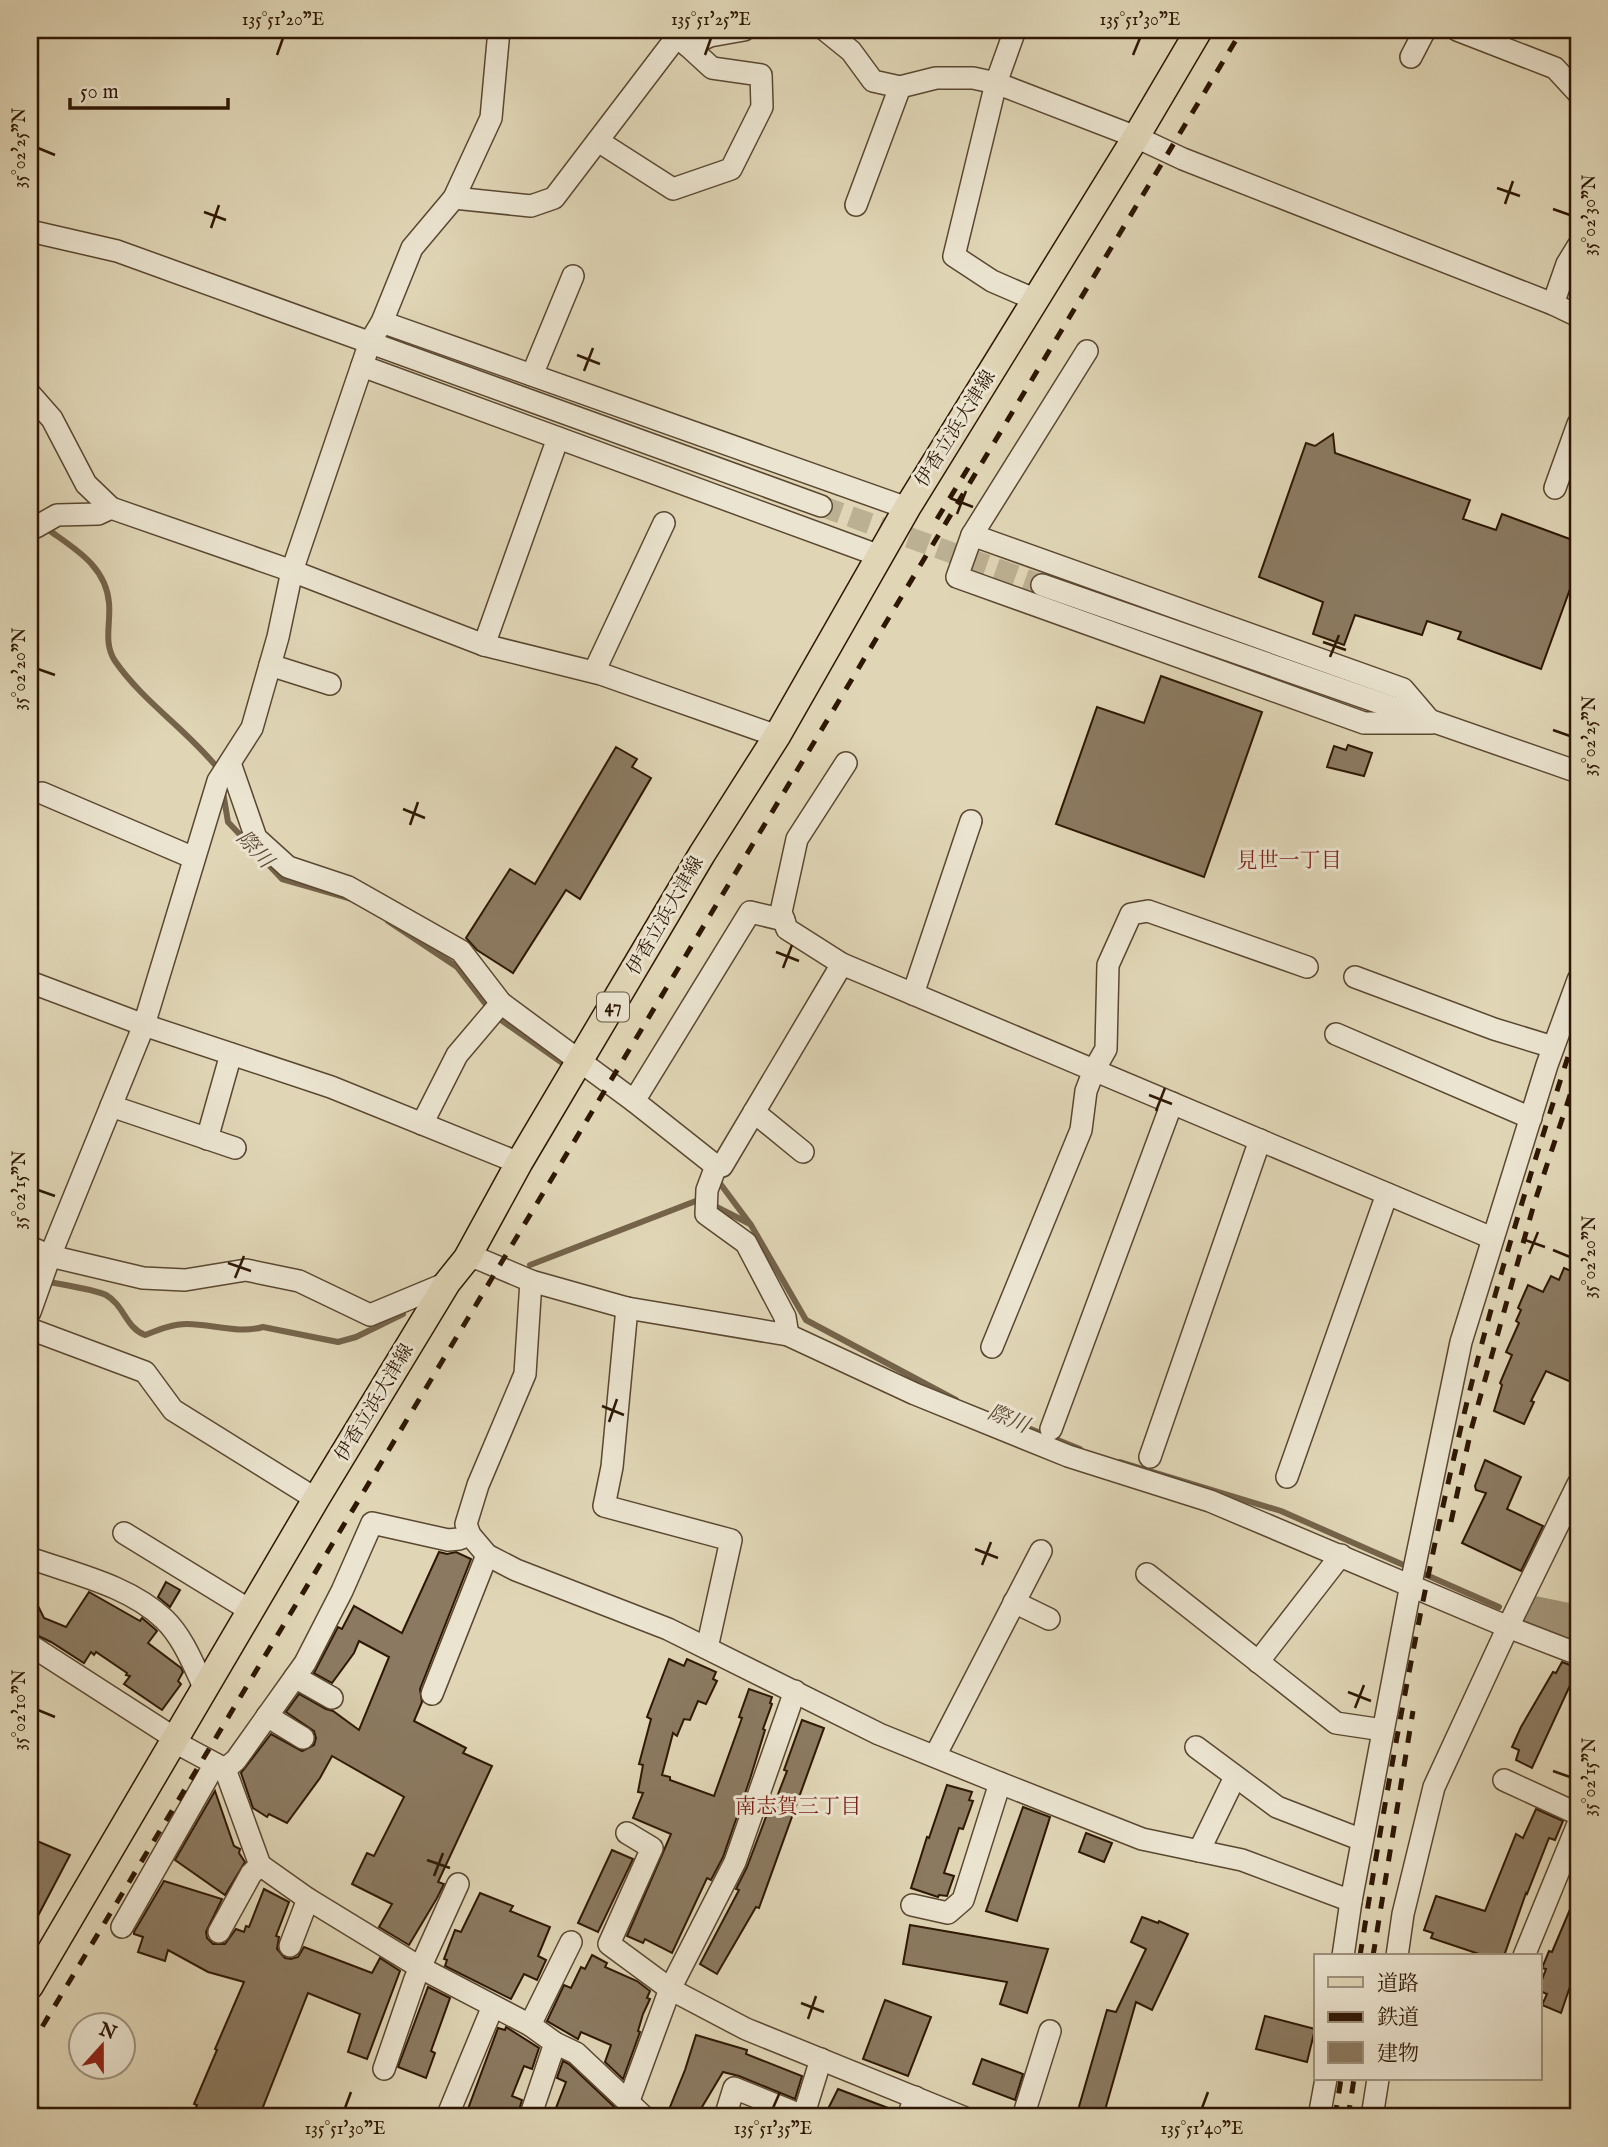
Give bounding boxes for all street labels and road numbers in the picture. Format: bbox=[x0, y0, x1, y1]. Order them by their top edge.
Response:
street label: 伊香立浜大津線 bbox=[911, 366, 1001, 492]
street label: 伊香立浜大津線 bbox=[622, 852, 710, 980]
road number: 47 bbox=[597, 992, 629, 1022]
street label: 伊香立浜大津線 bbox=[330, 1340, 420, 1466]

